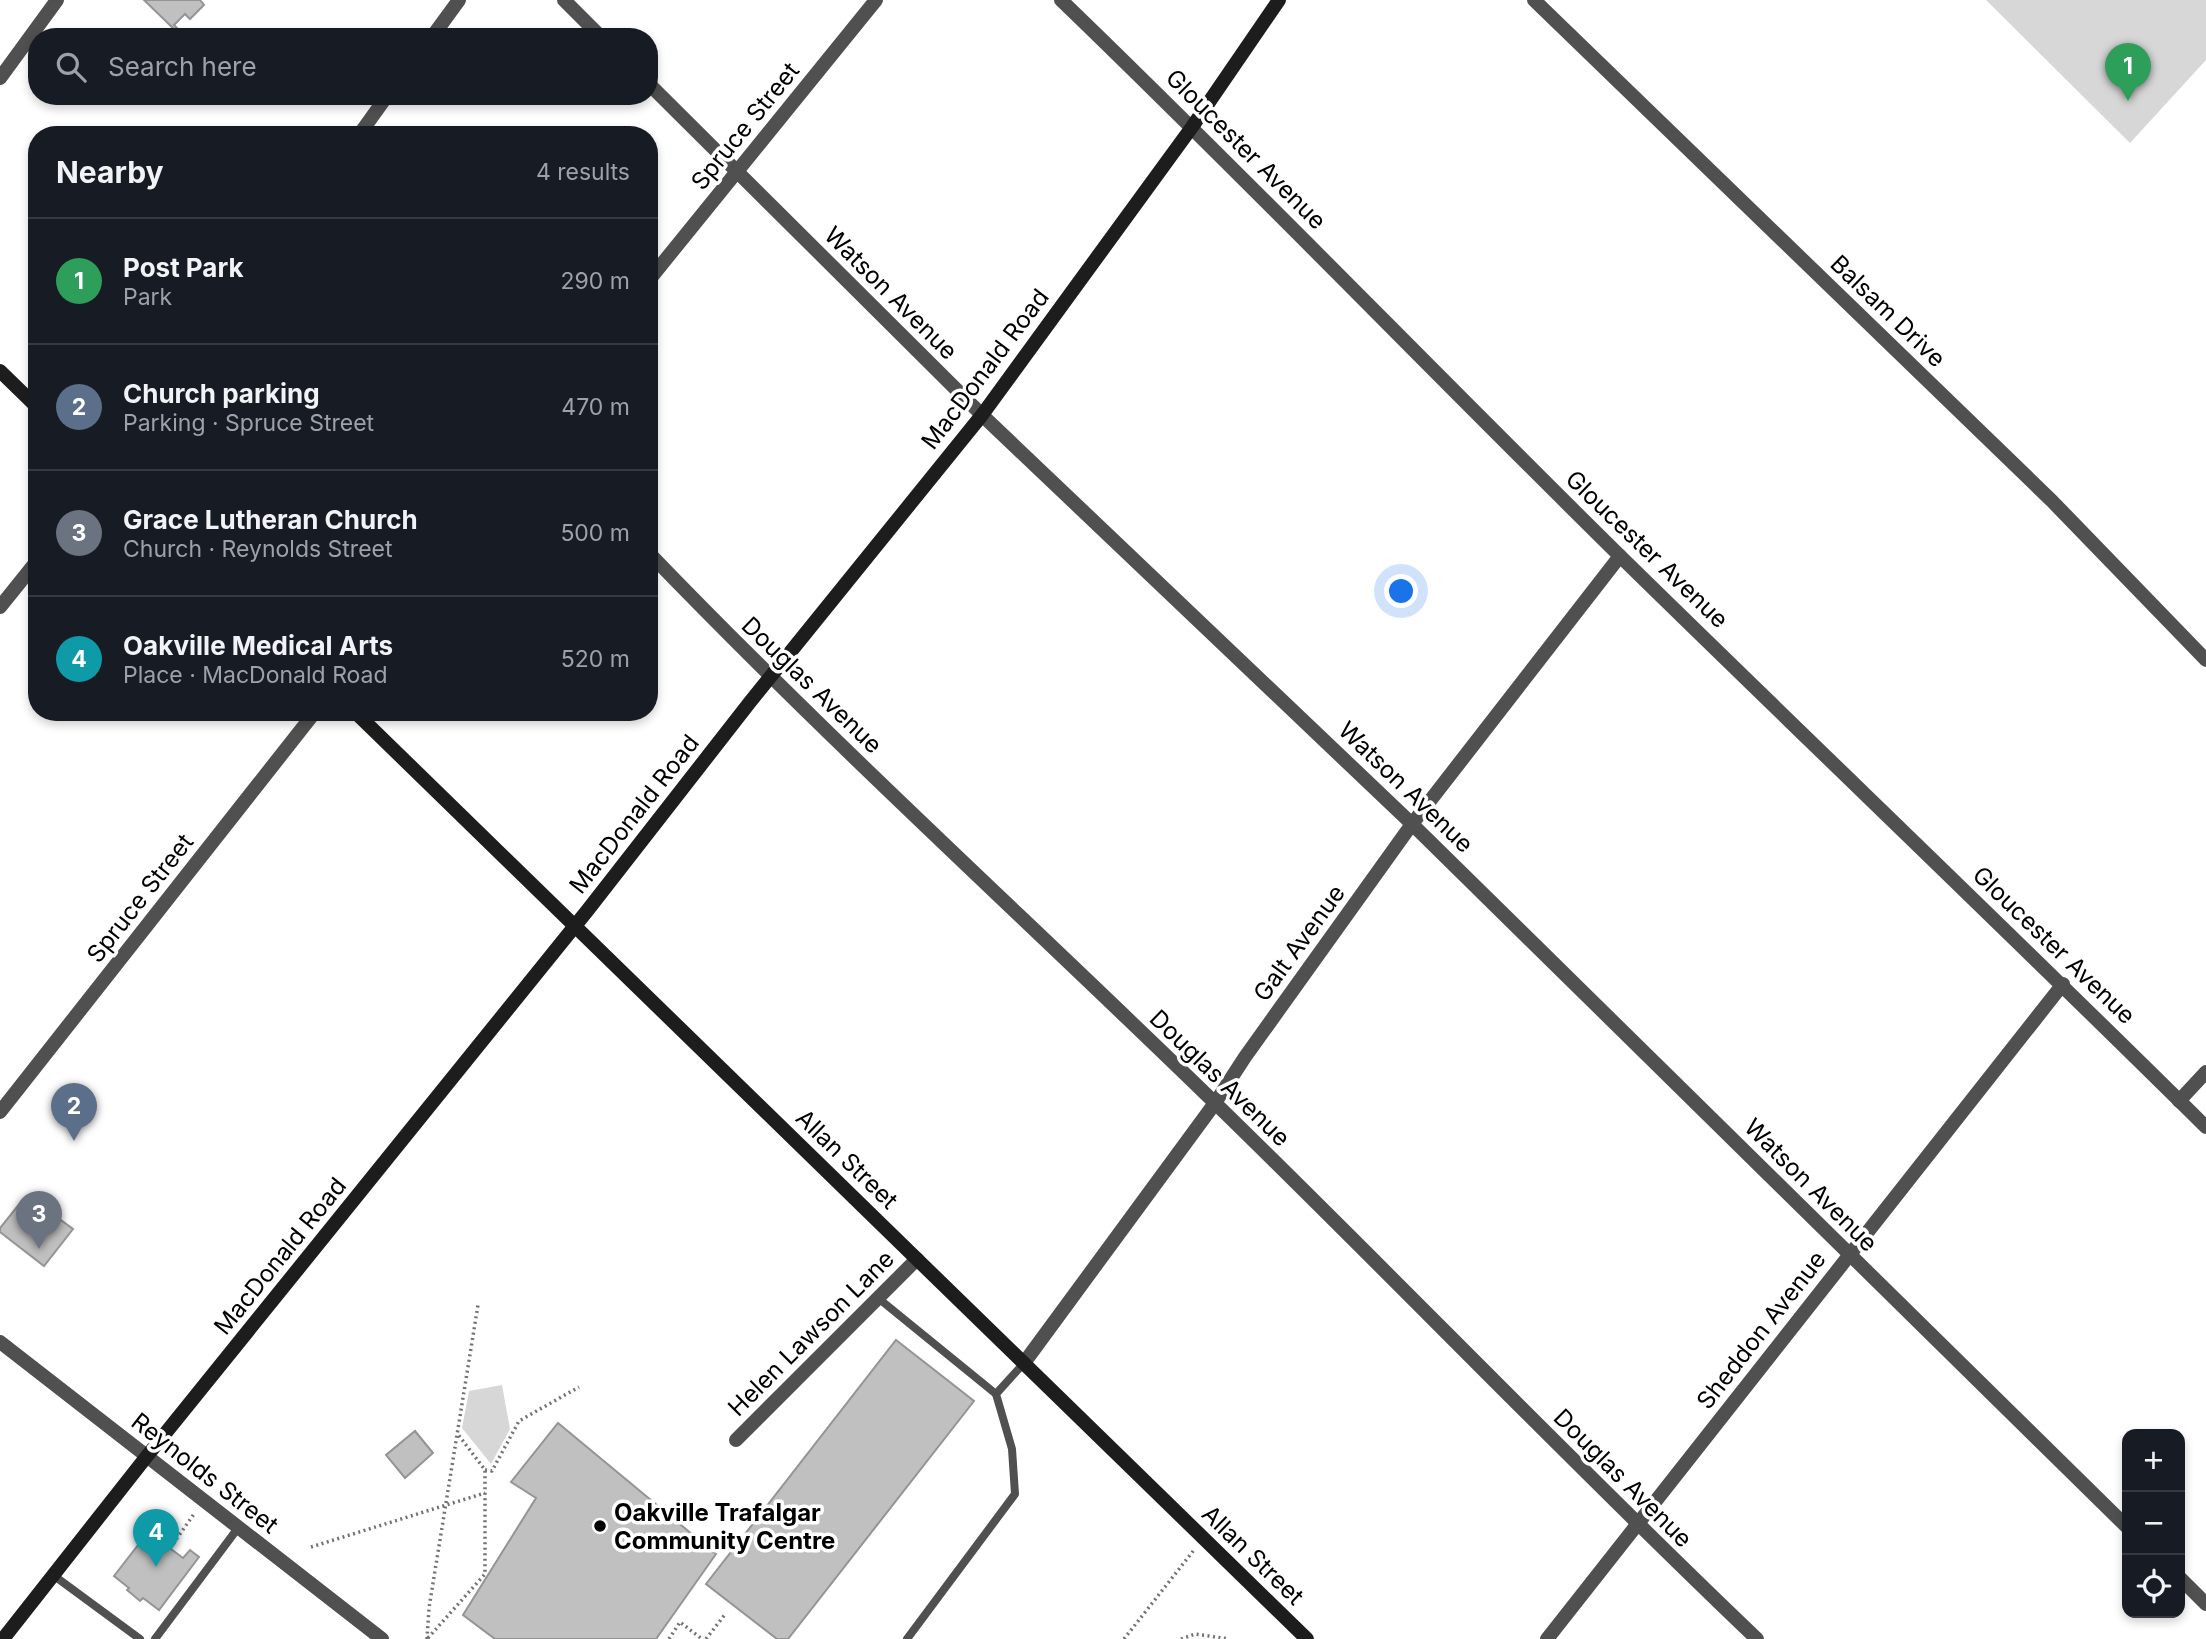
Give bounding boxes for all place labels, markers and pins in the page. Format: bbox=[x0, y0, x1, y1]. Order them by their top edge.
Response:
pin: 1 bbox=[2105, 43, 2151, 101]
pin: 2 bbox=[51, 1083, 97, 1141]
pin: 3 bbox=[16, 1191, 62, 1249]
place label: Oakville Trafalgar Community Centre bbox=[614, 1498, 835, 1555]
pin: 4 bbox=[133, 1509, 179, 1567]
marker: Oakville Trafalgar Community Centre bbox=[592, 1518, 608, 1534]

